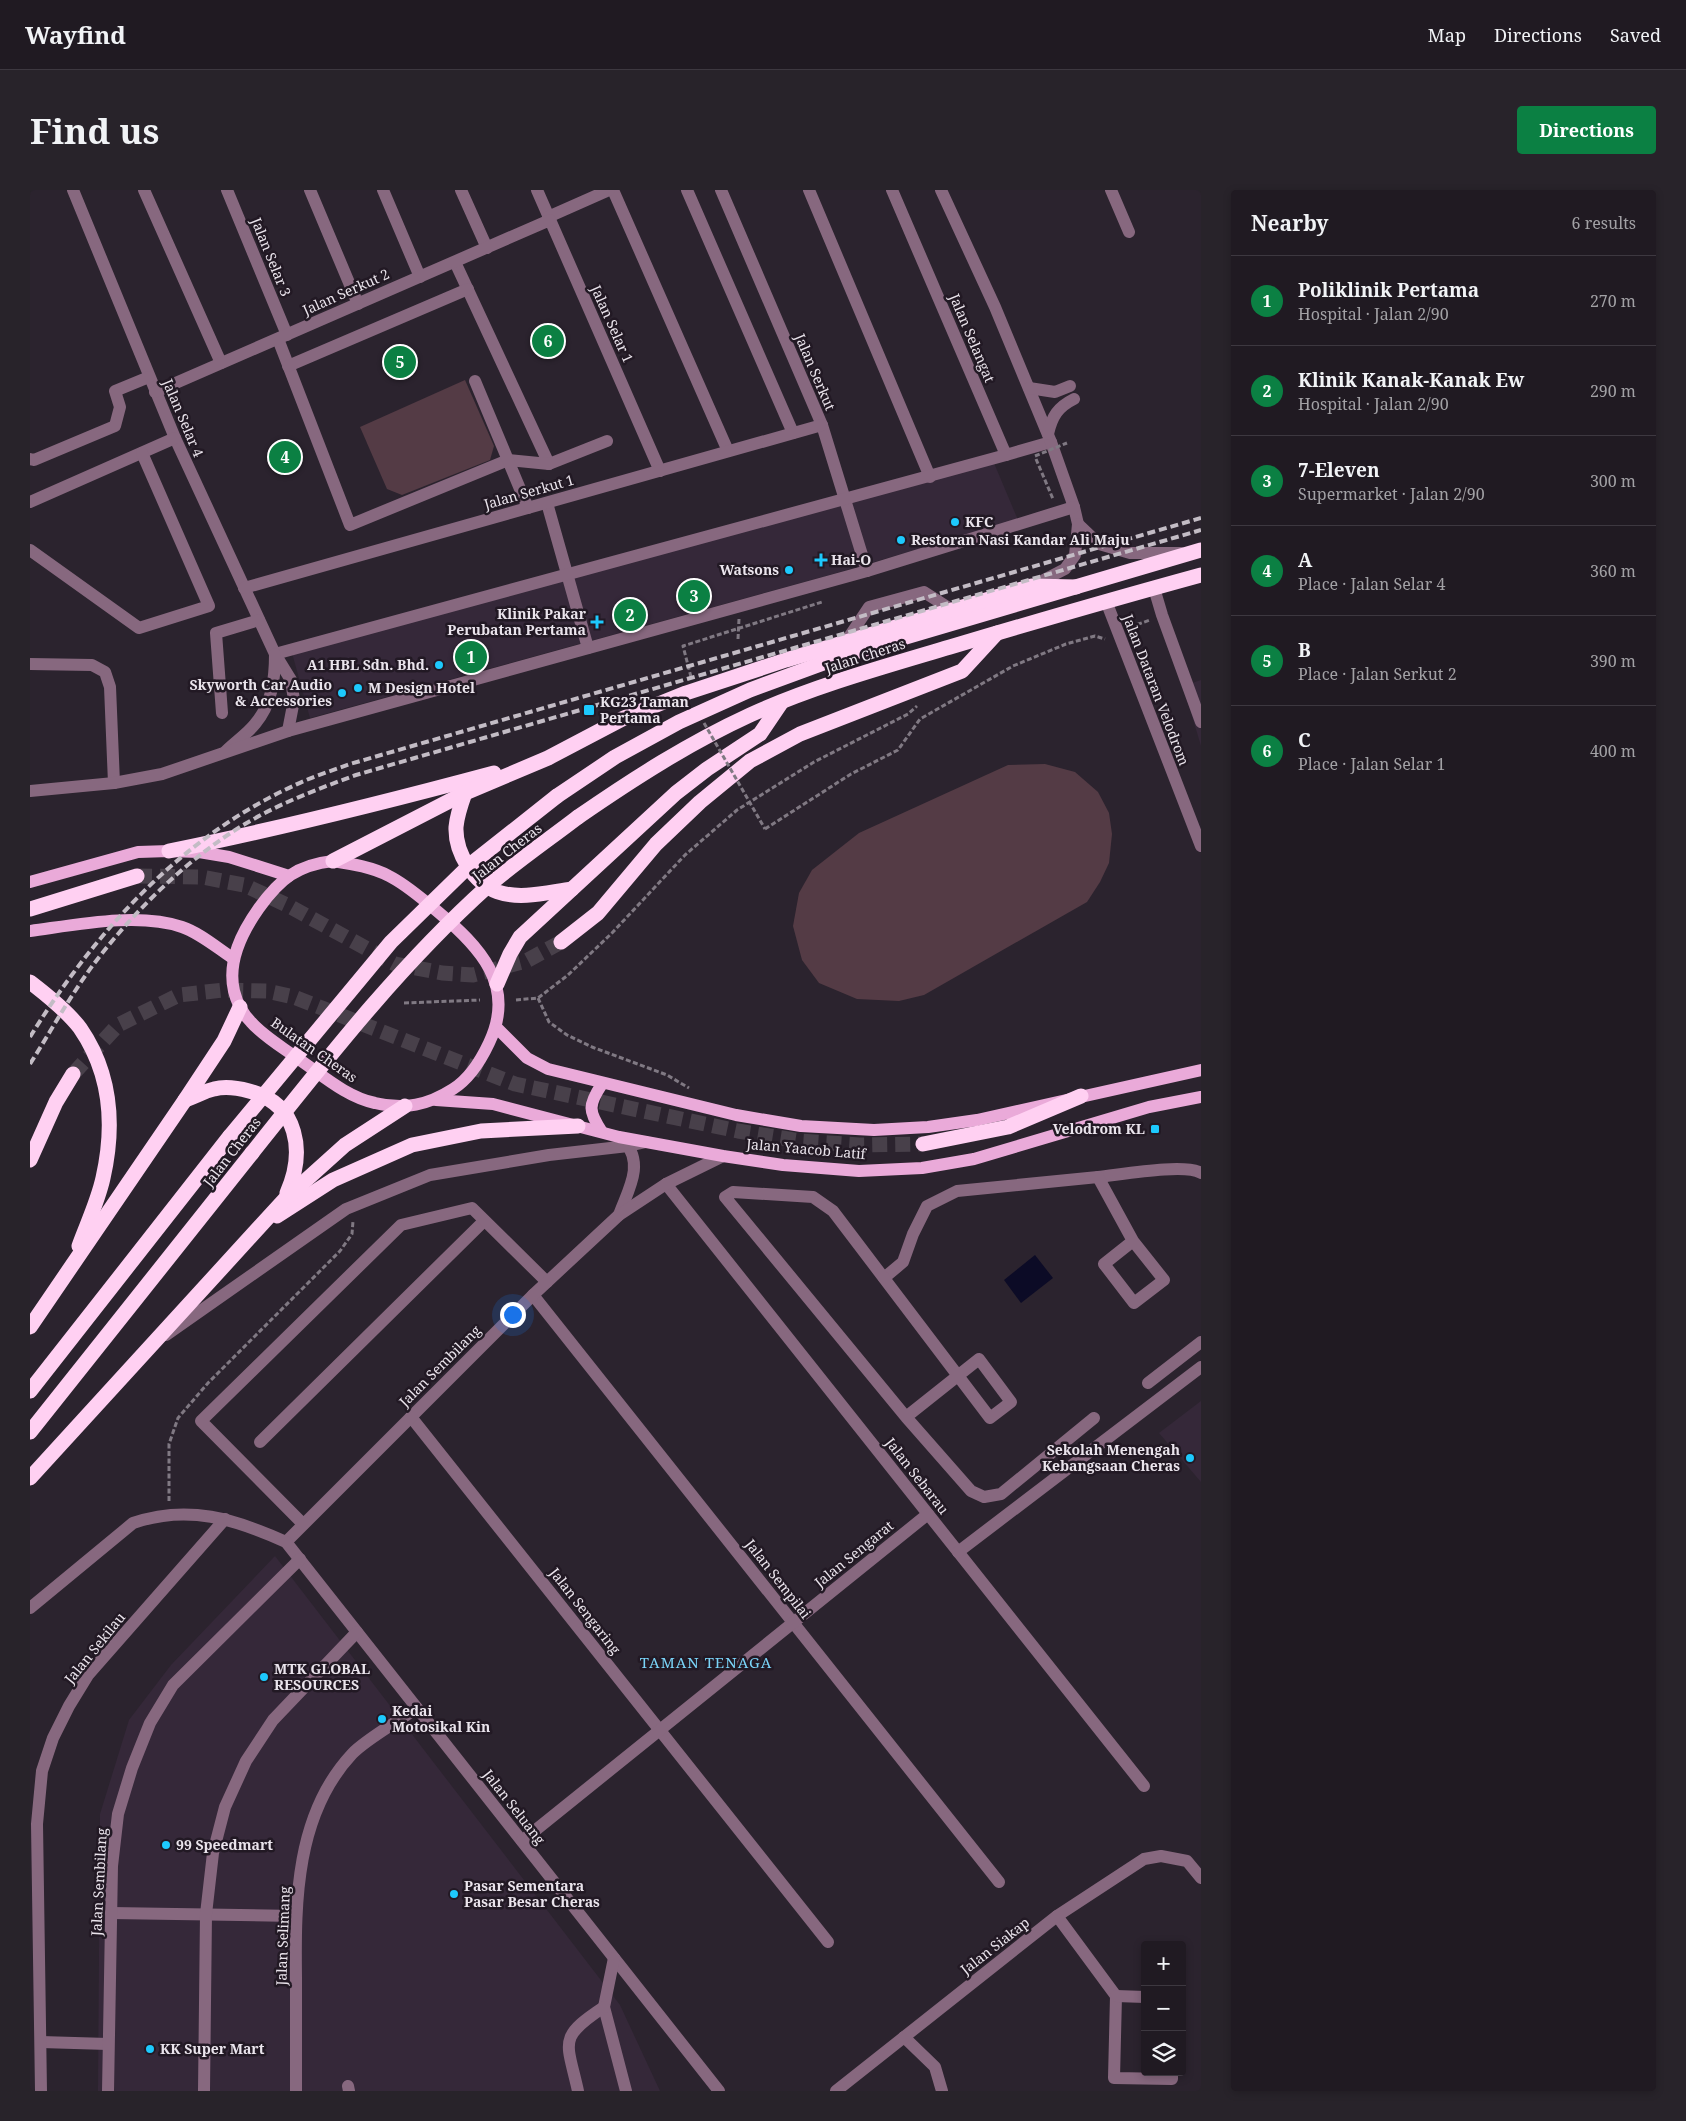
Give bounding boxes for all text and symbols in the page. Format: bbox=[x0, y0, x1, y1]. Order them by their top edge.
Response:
text: Wayfind bbox=[25, 18, 126, 51]
text: Map bbox=[1428, 23, 1466, 47]
text: Directions bbox=[1494, 23, 1582, 47]
text: Saved bbox=[1610, 23, 1661, 47]
button: Directions bbox=[1517, 106, 1656, 154]
text: Find us bbox=[30, 107, 159, 154]
text: Nearby bbox=[1251, 209, 1329, 237]
text: 6 results bbox=[1572, 212, 1636, 234]
street label: Jalan Selar 3 bbox=[247, 214, 296, 299]
street label: Jalan Serkut 2 bbox=[299, 264, 392, 320]
text: Poliklinik Pertama bbox=[1298, 277, 1479, 303]
street label: Jalan Selar 1 bbox=[586, 281, 638, 366]
street label: Jalan Selangat bbox=[945, 290, 1000, 385]
text: 1 bbox=[1262, 290, 1272, 312]
text: 270 m bbox=[1590, 290, 1636, 312]
text: Hospital · Jalan 2/90 bbox=[1298, 303, 1449, 325]
pin: 6 bbox=[532, 322, 564, 360]
street label: Jalan Serkut bbox=[790, 330, 840, 413]
pin: 5 bbox=[384, 343, 416, 381]
text: Klinik Kanak-Kanak Ew bbox=[1298, 367, 1524, 393]
street label: Jalan Selar 4 bbox=[158, 375, 209, 460]
text: 2 bbox=[1262, 380, 1272, 402]
text: 290 m bbox=[1590, 380, 1636, 402]
text: Hospital · Jalan 2/90 bbox=[1298, 393, 1449, 415]
pin: 4 bbox=[269, 438, 301, 476]
text: 7-Eleven bbox=[1298, 457, 1380, 483]
street label: Jalan Serkut 1 bbox=[481, 470, 576, 514]
text: 3 bbox=[1262, 470, 1272, 492]
text: 300 m bbox=[1590, 470, 1636, 492]
text: Supermarket · Jalan 2/90 bbox=[1298, 483, 1485, 505]
place label: KFC bbox=[965, 512, 993, 531]
marker: KFC bbox=[949, 516, 961, 528]
place label: Restoran Nasi Kandar Ali Maju bbox=[911, 530, 1130, 549]
marker: Restoran Nasi Kandar Ali Maju bbox=[895, 534, 907, 546]
text: A bbox=[1298, 547, 1312, 573]
place label: Hai-O bbox=[831, 550, 871, 569]
marker: Hai-O bbox=[815, 554, 827, 566]
place label: Watsons bbox=[719, 560, 779, 579]
text: 4 bbox=[1262, 560, 1272, 582]
text: 360 m bbox=[1590, 560, 1636, 582]
marker: Watsons bbox=[783, 564, 795, 576]
text: Place · Jalan Selar 4 bbox=[1298, 573, 1445, 595]
pin: 3 bbox=[678, 577, 710, 615]
pin: 2 bbox=[614, 596, 646, 634]
place label: Klinik Pakar Perubatan Pertama bbox=[447, 604, 587, 639]
street label: Jalan Dataran Velodrom bbox=[1118, 611, 1194, 768]
marker: Klinik Pakar Perubatan Pertama bbox=[590, 615, 604, 629]
street label: Jalan Cheras bbox=[821, 634, 907, 678]
text: B bbox=[1298, 637, 1311, 663]
pin: 1 bbox=[455, 638, 487, 676]
text: 5 bbox=[1262, 650, 1272, 672]
text: 390 m bbox=[1590, 650, 1636, 672]
place label: A1 HBL Sdn. Bhd. bbox=[307, 655, 429, 674]
marker: A1 HBL Sdn. Bhd. bbox=[433, 659, 445, 671]
text: Place · Jalan Serkut 2 bbox=[1298, 663, 1457, 685]
place label: Skyworth Car Audio & Accessories bbox=[189, 675, 332, 710]
place label: M Design Hotel bbox=[368, 678, 475, 697]
marker: M Design Hotel bbox=[352, 682, 364, 694]
marker: Skyworth Car Audio & Accessories bbox=[336, 687, 348, 699]
place label: KG23 Taman Pertama bbox=[600, 692, 689, 727]
marker: KG23 Taman Pertama bbox=[582, 703, 596, 717]
text: C bbox=[1298, 727, 1311, 753]
text: 6 bbox=[1262, 740, 1272, 762]
text: 400 m bbox=[1590, 740, 1636, 762]
text: Place · Jalan Selar 1 bbox=[1298, 753, 1445, 775]
street label: Jalan Cheras bbox=[467, 818, 545, 885]
street label: Bulatan Cheras bbox=[267, 1013, 361, 1086]
street label: Jalan Cheras bbox=[198, 1113, 265, 1191]
place label: Velodrom KL bbox=[1053, 1119, 1145, 1138]
marker: Velodrom KL bbox=[1149, 1123, 1161, 1135]
street label: Jalan Yaacob Latif bbox=[745, 1134, 868, 1163]
your location bbox=[500, 1302, 526, 1328]
street label: Jalan Sembilang bbox=[394, 1320, 485, 1411]
street label: Jalan Sebarau bbox=[881, 1433, 953, 1518]
place label: Sekolah Menengah Kebangsaan Cheras bbox=[1042, 1440, 1180, 1475]
marker: Sekolah Menengah Kebangsaan Cheras bbox=[1184, 1452, 1196, 1464]
street label: Jalan Sengarat bbox=[809, 1516, 897, 1592]
street label: Jalan Sempilai bbox=[741, 1534, 816, 1623]
street label: Jalan Sengaring bbox=[545, 1563, 625, 1658]
street label: Jalan Sekilau bbox=[59, 1608, 129, 1688]
district label: TAMAN TENAGA bbox=[640, 1652, 772, 1672]
place label: MTK GLOBAL RESOURCES bbox=[274, 1659, 370, 1694]
marker: MTK GLOBAL RESOURCES bbox=[258, 1671, 270, 1683]
place label: Kedai Motosikal Kin bbox=[392, 1701, 490, 1736]
marker: Kedai Motosikal Kin bbox=[376, 1713, 388, 1725]
street label: Jalan Seluang bbox=[478, 1764, 550, 1849]
street label: Jalan Sembilang bbox=[86, 1827, 111, 1937]
place label: 99 Speedmart bbox=[176, 1835, 273, 1854]
marker: 99 Speedmart bbox=[160, 1839, 172, 1851]
place label: Pasar Sementara Pasar Besar Cheras bbox=[464, 1876, 600, 1911]
street label: Jalan Selimang bbox=[271, 1886, 294, 1987]
marker: Pasar Sementara Pasar Besar Cheras bbox=[448, 1888, 460, 1900]
street label: Jalan Siakap bbox=[956, 1913, 1033, 1979]
map controls bbox=[1141, 1941, 1186, 2076]
button: + bbox=[1141, 1941, 1186, 1986]
button: − bbox=[1141, 1986, 1186, 2031]
button: layers bbox=[1141, 2031, 1186, 2076]
place label: KK Super Mart bbox=[160, 2039, 265, 2058]
marker: KK Super Mart bbox=[144, 2043, 156, 2055]

